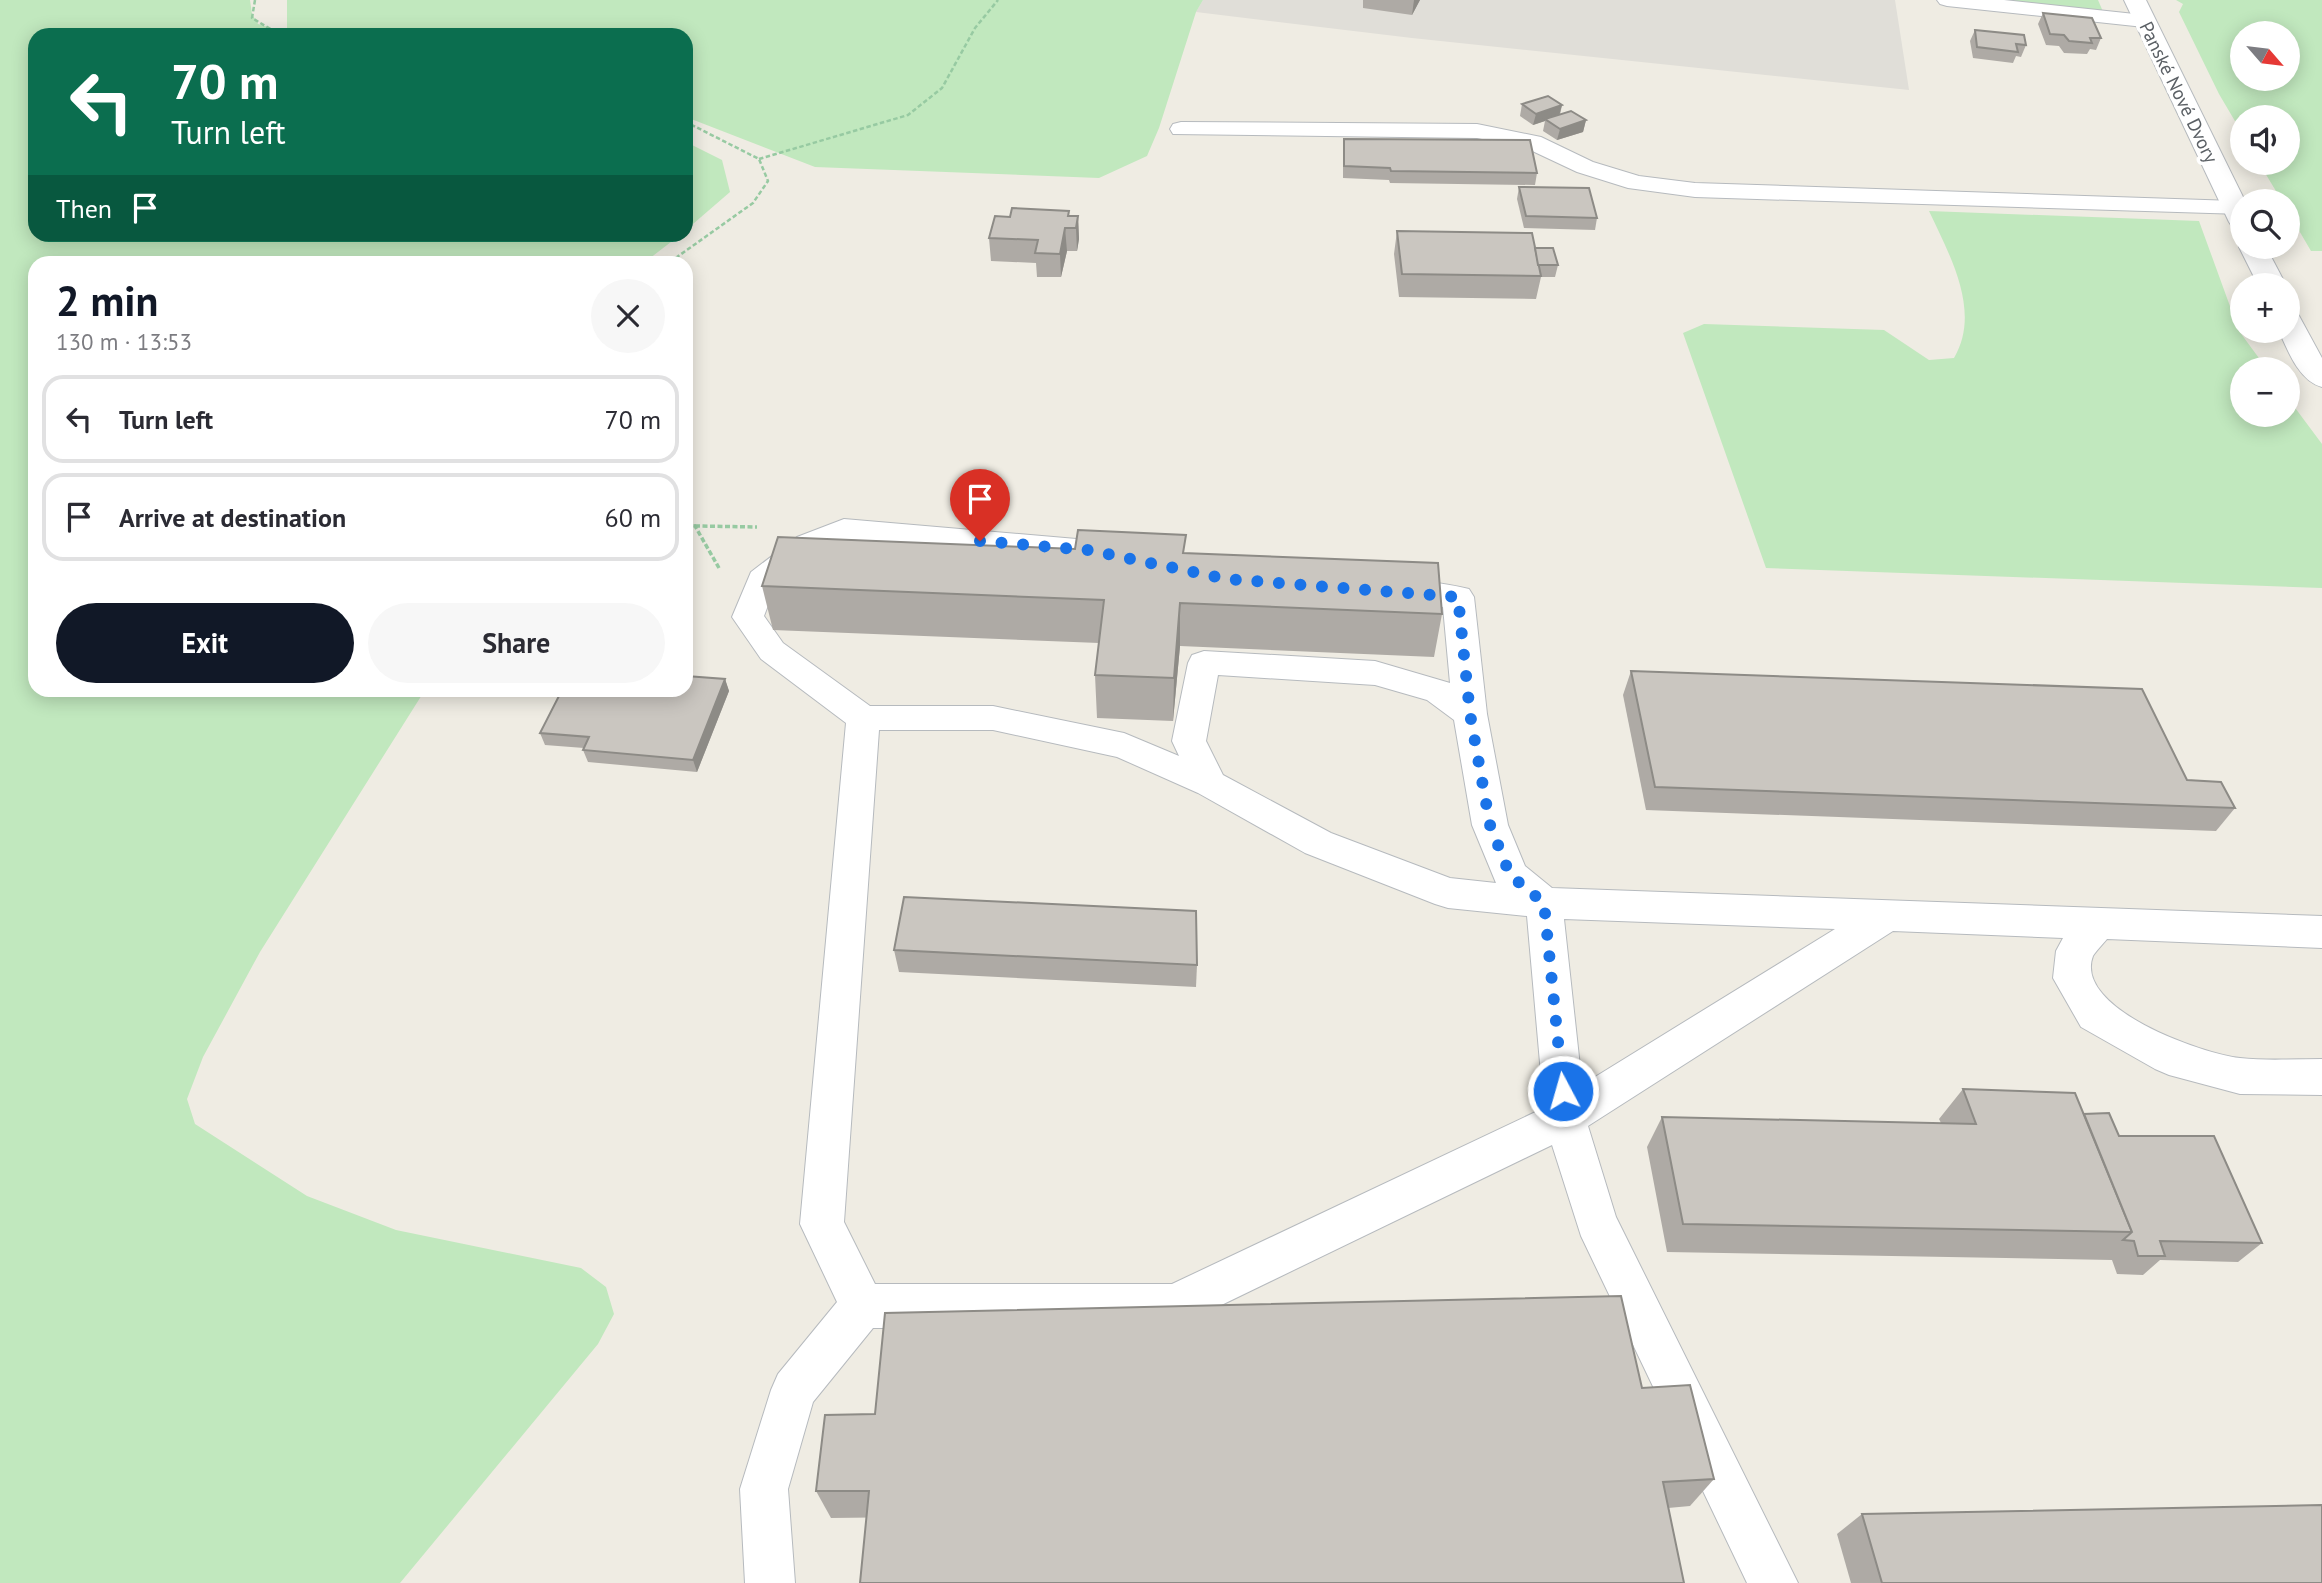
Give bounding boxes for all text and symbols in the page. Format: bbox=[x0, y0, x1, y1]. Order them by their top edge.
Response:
street label: Panské Nové Dvory bbox=[2134, 17, 2224, 167]
north arrow bbox=[2230, 21, 2300, 91]
map controls bbox=[2230, 21, 2300, 427]
text: 70 m bbox=[171, 49, 278, 113]
icon: left bbox=[56, 56, 147, 147]
button: sound bbox=[2230, 105, 2300, 175]
text: Turn left bbox=[171, 111, 286, 153]
icon: arrive bbox=[126, 189, 164, 227]
button: search bbox=[2230, 189, 2300, 259]
text: Then bbox=[56, 192, 112, 225]
text: 2 min bbox=[56, 273, 158, 328]
button: + bbox=[2230, 273, 2300, 343]
button: close bbox=[591, 279, 665, 353]
text: 130 m · 13:53 bbox=[56, 327, 192, 356]
button: − bbox=[2230, 357, 2300, 427]
icon: left bbox=[60, 400, 98, 438]
text: Turn left bbox=[119, 403, 213, 436]
text: 70 m bbox=[605, 403, 661, 436]
pin bbox=[950, 469, 1010, 541]
icon: arrive bbox=[961, 480, 999, 518]
icon: arrive bbox=[60, 498, 98, 536]
text: Arrive at destination bbox=[119, 501, 346, 534]
text: 60 m bbox=[605, 501, 661, 534]
button: Exit bbox=[56, 603, 354, 683]
button: Share bbox=[368, 603, 665, 683]
position arrow bbox=[1526, 1054, 1600, 1128]

